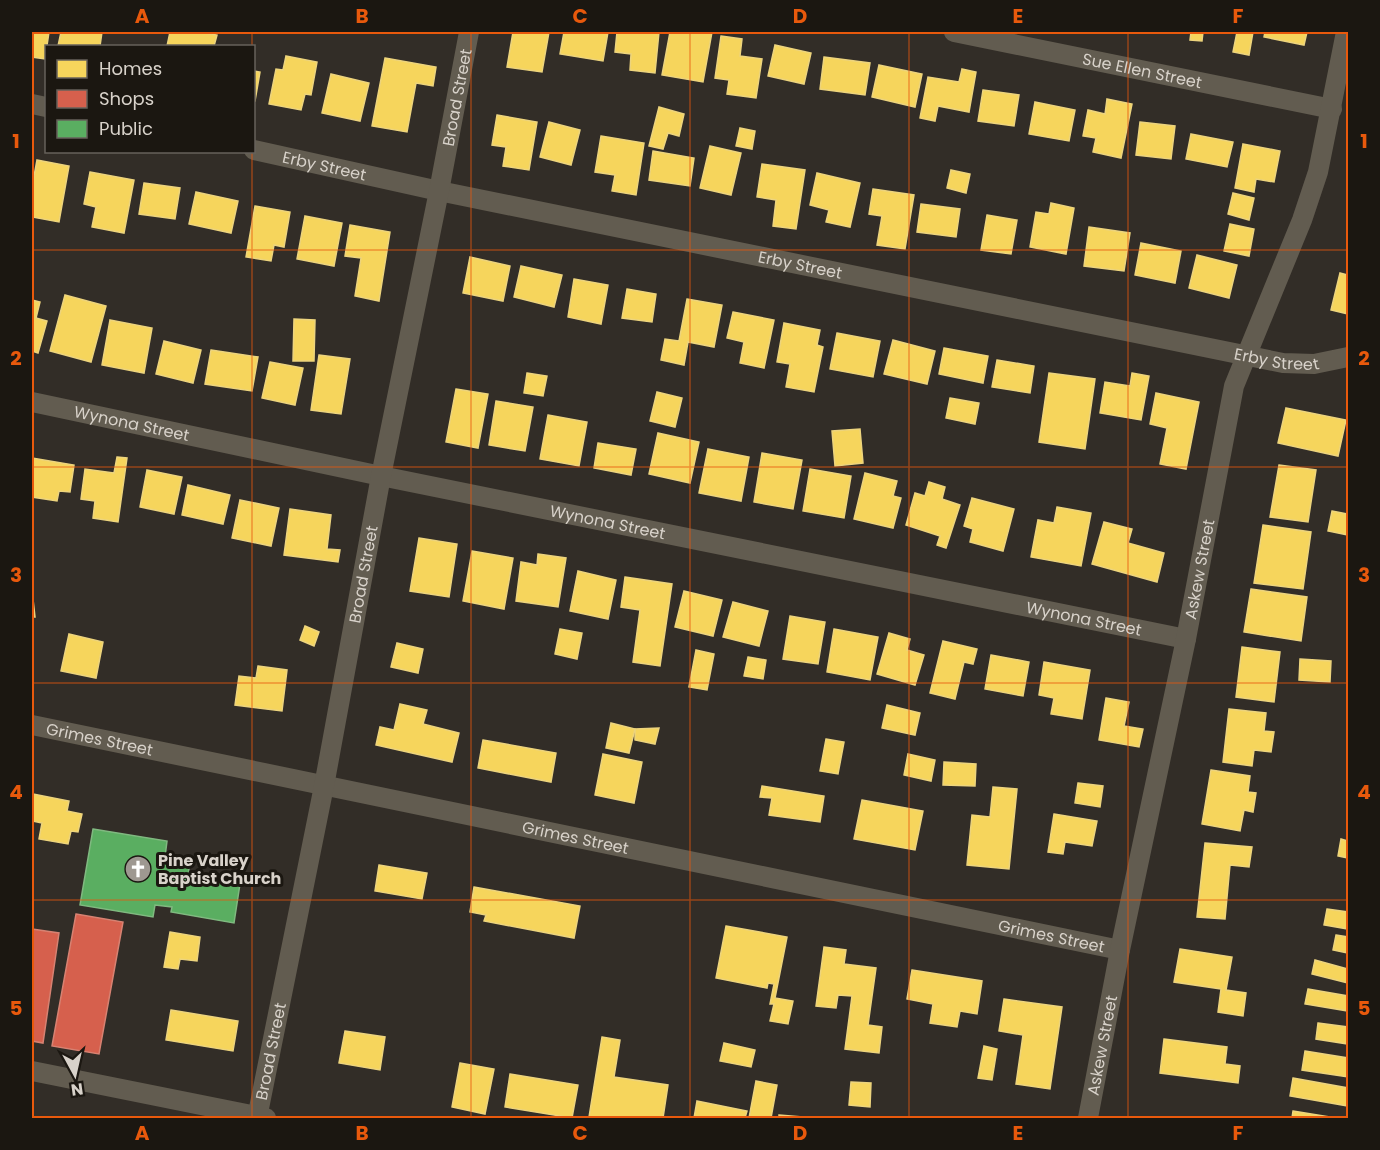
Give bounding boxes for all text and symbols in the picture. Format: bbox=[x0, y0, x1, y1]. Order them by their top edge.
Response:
text: A bbox=[135, 2, 150, 30]
text: B bbox=[355, 2, 369, 30]
text: C bbox=[572, 2, 588, 30]
text: D bbox=[793, 2, 807, 30]
text: E bbox=[1013, 2, 1023, 30]
text: F bbox=[1233, 2, 1244, 30]
legend bbox=[45, 45, 255, 153]
street label: Broad Street bbox=[437, 47, 478, 148]
street label: Sue Ellen Street bbox=[1080, 47, 1204, 94]
text: Homes bbox=[99, 56, 162, 81]
text: Shops bbox=[99, 86, 154, 111]
text: Public bbox=[99, 116, 153, 141]
text: 1 bbox=[12, 127, 20, 155]
text: 1 bbox=[1360, 127, 1368, 155]
street label: Erby Street bbox=[280, 146, 368, 187]
street label: Erby Street bbox=[756, 245, 844, 285]
street label: Erby Street bbox=[1232, 342, 1321, 376]
text: 2 bbox=[10, 344, 22, 372]
text: 2 bbox=[1358, 344, 1370, 372]
street label: Wynona Street bbox=[72, 400, 192, 447]
street label: Wynona Street bbox=[548, 499, 668, 545]
street label: Askew Street bbox=[1179, 517, 1221, 621]
street label: Broad Street bbox=[343, 523, 384, 625]
text: 3 bbox=[10, 561, 22, 589]
text: 3 bbox=[1358, 561, 1370, 589]
street label: Wynona Street bbox=[1024, 596, 1144, 642]
street label: Grimes Street bbox=[44, 717, 155, 762]
text: 4 bbox=[9, 778, 23, 806]
text: 4 bbox=[1357, 778, 1371, 806]
street label: Grimes Street bbox=[520, 816, 631, 860]
place label: Pine Valley Baptist Church bbox=[158, 849, 281, 890]
church icon: Pine Valley Baptist Church bbox=[123, 854, 153, 884]
street label: Grimes Street bbox=[996, 914, 1107, 959]
street label: Askew Street bbox=[1082, 993, 1123, 1097]
text: 5 bbox=[10, 994, 23, 1022]
text: 5 bbox=[1358, 994, 1371, 1022]
street label: Broad Street bbox=[250, 1001, 292, 1102]
north arrow bbox=[45, 1045, 105, 1105]
text: N bbox=[69, 1077, 85, 1102]
text: A bbox=[135, 1119, 150, 1147]
text: B bbox=[355, 1119, 369, 1147]
text: C bbox=[572, 1119, 588, 1147]
text: D bbox=[793, 1119, 807, 1147]
text: E bbox=[1013, 1119, 1023, 1147]
text: F bbox=[1233, 1119, 1244, 1147]

